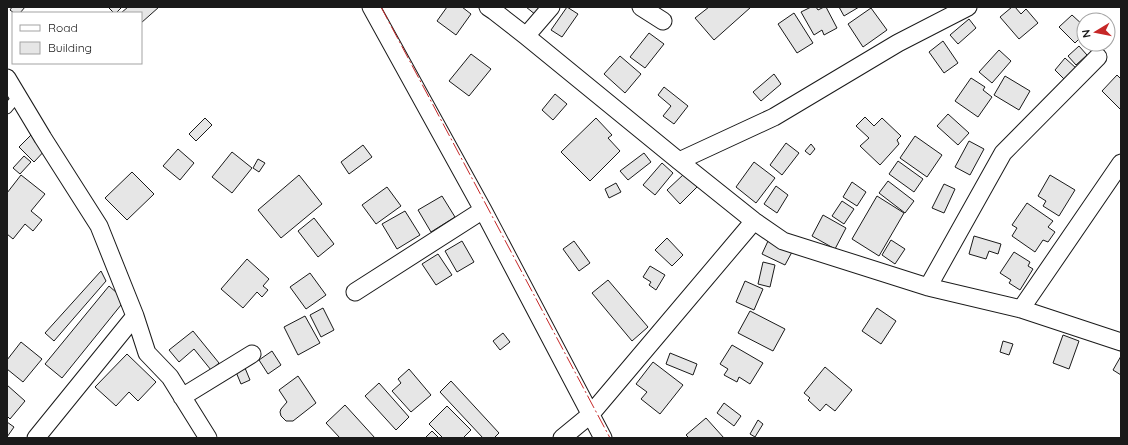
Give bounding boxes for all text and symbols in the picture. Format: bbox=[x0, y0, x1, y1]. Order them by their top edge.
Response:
legend bbox=[12, 12, 142, 64]
north arrow bbox=[1076, 12, 1116, 52]
text: Road bbox=[48, 20, 78, 35]
text: N bbox=[1079, 29, 1094, 39]
text: Building bbox=[48, 40, 92, 55]

